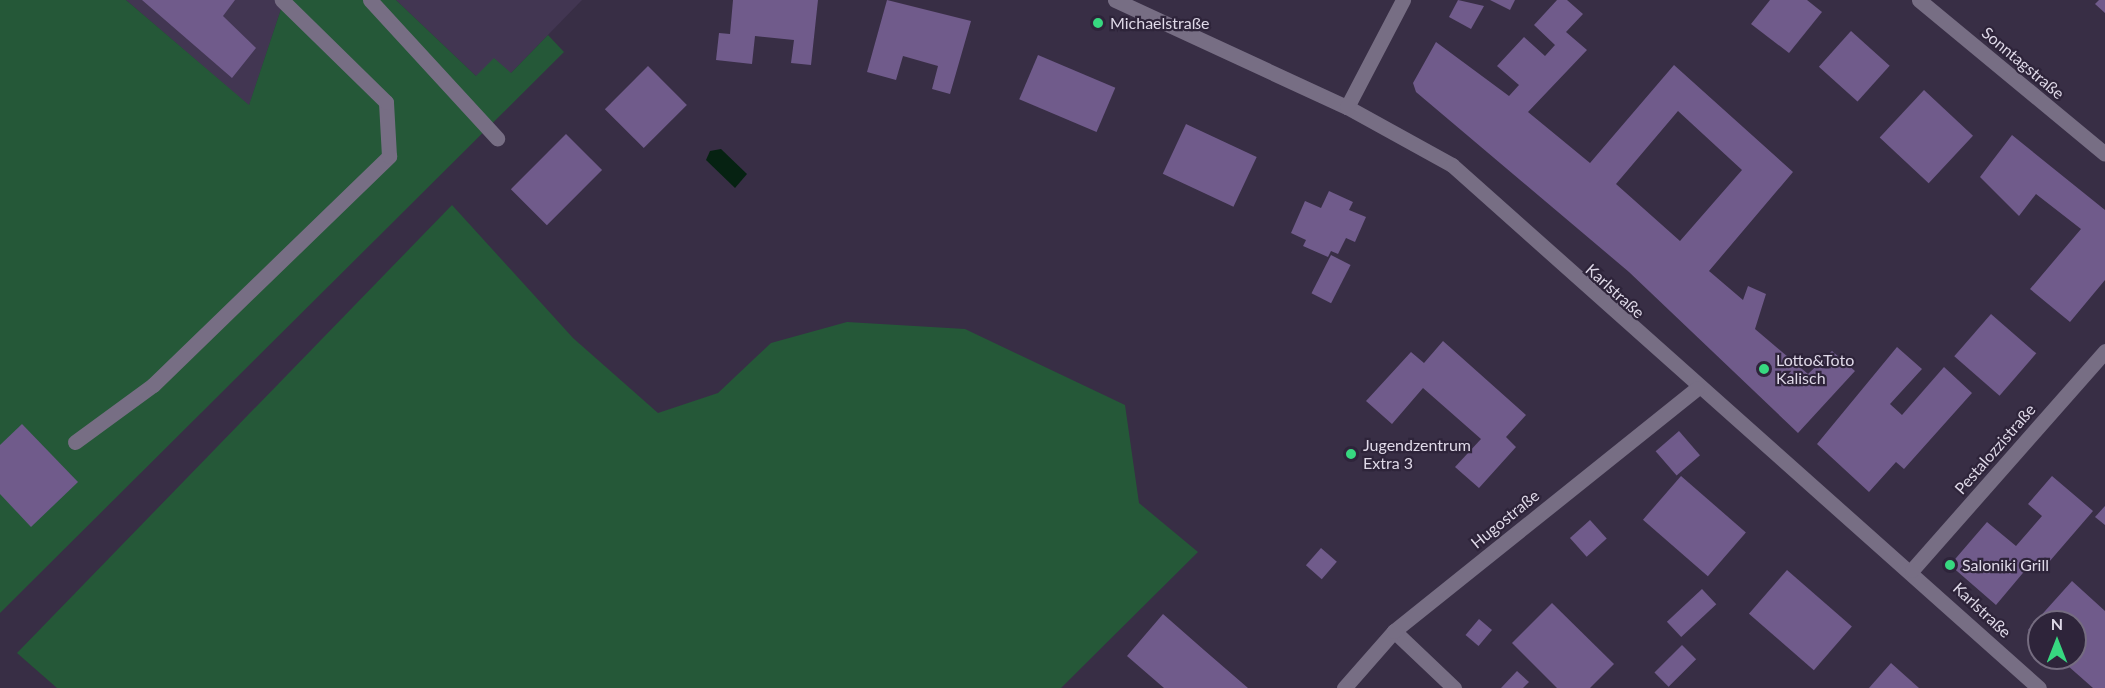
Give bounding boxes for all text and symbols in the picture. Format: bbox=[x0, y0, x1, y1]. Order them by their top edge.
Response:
place label: Michaelstraße bbox=[1110, 13, 1209, 33]
marker: Michaelstraße bbox=[1091, 16, 1105, 30]
street label: Sonntagstraße bbox=[1978, 23, 2068, 103]
street label: Karlstraße bbox=[1582, 260, 1648, 322]
place label: Lotto&Toto Kalisch bbox=[1776, 350, 1854, 388]
marker: Lotto&Toto Kalisch bbox=[1757, 362, 1771, 376]
street label: Pestalozzistraße bbox=[1951, 400, 2039, 498]
place label: Jugendzentrum Extra 3 bbox=[1363, 435, 1471, 473]
marker: Jugendzentrum Extra 3 bbox=[1344, 447, 1358, 461]
street label: Hugostraße bbox=[1467, 486, 1543, 552]
place label: Saloniki Grill bbox=[1962, 555, 2049, 575]
marker: Saloniki Grill bbox=[1943, 558, 1957, 572]
street label: Karlstraße bbox=[1949, 578, 2015, 642]
north arrow bbox=[2027, 610, 2087, 670]
text: N bbox=[2051, 614, 2063, 633]

